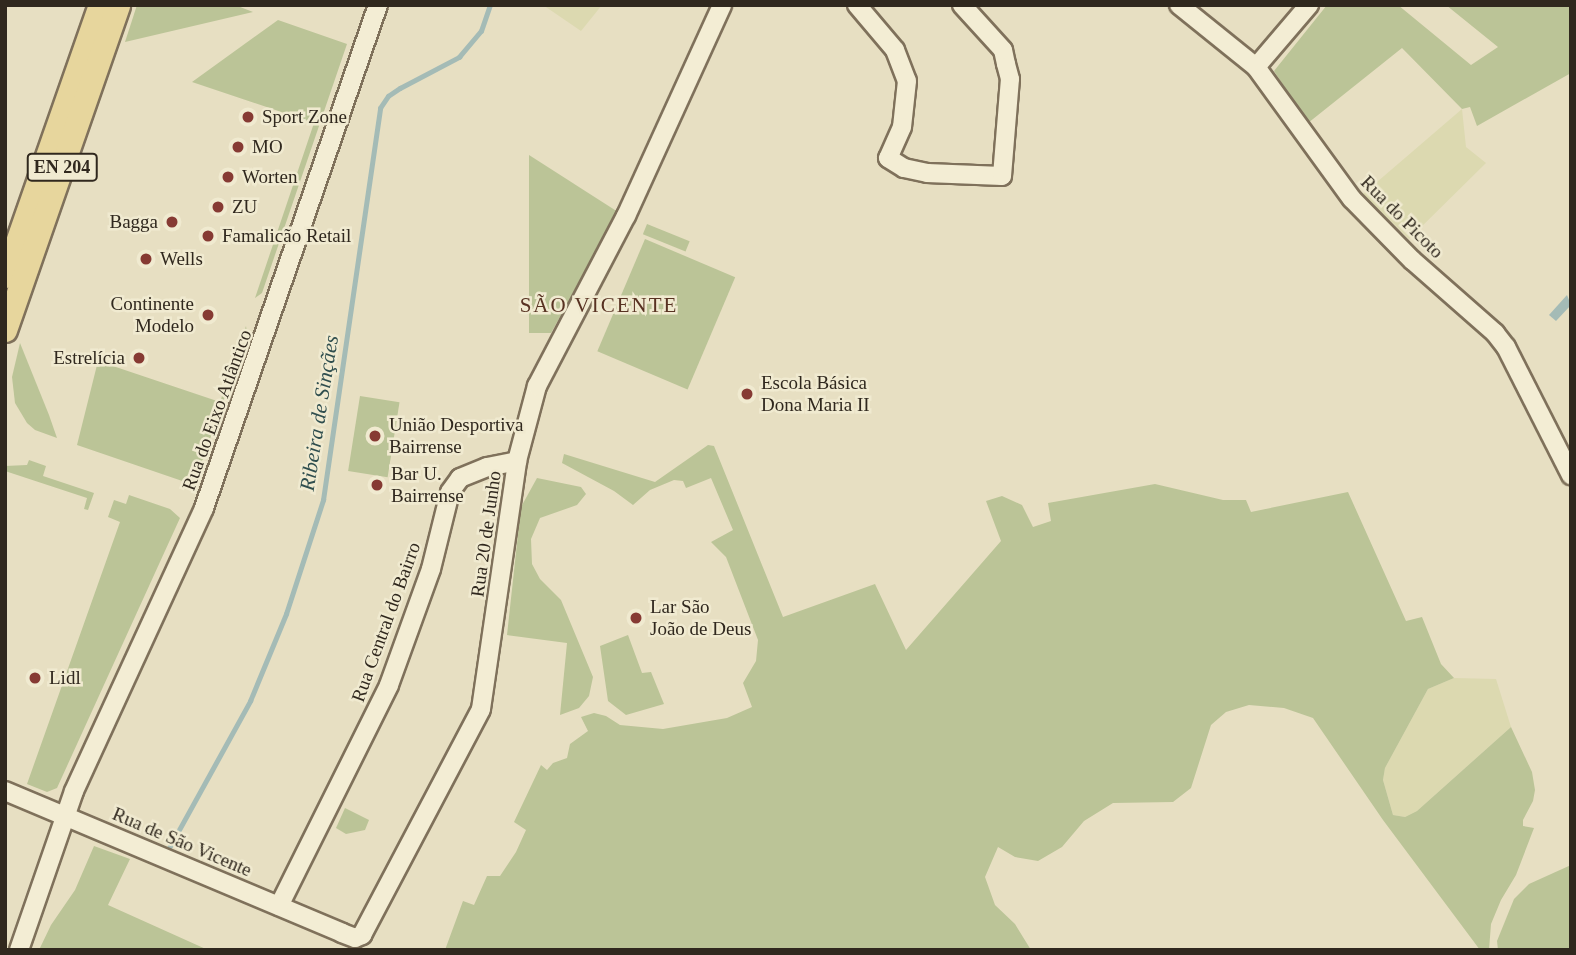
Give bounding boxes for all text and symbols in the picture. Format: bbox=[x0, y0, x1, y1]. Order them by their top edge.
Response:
place label: Sport Zone bbox=[262, 106, 347, 128]
marker: Sport Zone bbox=[240, 109, 256, 125]
place label: MO bbox=[252, 136, 283, 158]
marker: MO bbox=[230, 139, 246, 155]
road number: EN 204 bbox=[25, 152, 99, 182]
place label: Worten bbox=[242, 166, 297, 188]
marker: Worten bbox=[220, 169, 236, 185]
street label: Rua do Picoto bbox=[1356, 171, 1448, 263]
place label: ZU bbox=[232, 196, 257, 218]
marker: ZU bbox=[210, 199, 226, 215]
place label: Bagga bbox=[109, 211, 158, 233]
marker: Bagga bbox=[164, 214, 180, 230]
place label: Famalicão Retail bbox=[222, 225, 351, 247]
marker: Famalicão Retail bbox=[200, 228, 216, 244]
place label: Wells bbox=[160, 248, 203, 270]
marker: Wells bbox=[138, 251, 154, 267]
district label: SÃO VICENTE bbox=[521, 292, 677, 318]
place label: Continente Modelo bbox=[111, 293, 194, 337]
marker: Continente Modelo bbox=[200, 307, 216, 323]
street label: Rua do Eixo Atlântico bbox=[177, 326, 257, 494]
water label: Ribeira de Sinçães bbox=[294, 333, 344, 493]
place label: Estrelícia bbox=[53, 347, 125, 369]
marker: Estrelícia bbox=[131, 350, 147, 366]
place label: Escola Básica Dona Maria II bbox=[761, 372, 870, 416]
marker: Escola Básica Dona Maria II bbox=[739, 386, 755, 402]
place label: União Desportiva Bairrense bbox=[389, 414, 524, 458]
marker: União Desportiva Bairrense bbox=[367, 428, 383, 444]
place label: Bar U. Bairrense bbox=[391, 463, 464, 507]
street label: Rua 20 de Junho bbox=[466, 469, 506, 599]
marker: Bar U. Bairrense bbox=[369, 477, 385, 493]
street label: Rua Central do Bairro bbox=[347, 539, 425, 705]
place label: Lar São João de Deus bbox=[650, 596, 751, 640]
marker: Lar São João de Deus bbox=[628, 610, 644, 626]
place label: Lidl bbox=[49, 667, 81, 689]
marker: Lidl bbox=[27, 670, 43, 686]
street label: Rua de São Vicente bbox=[109, 802, 255, 882]

